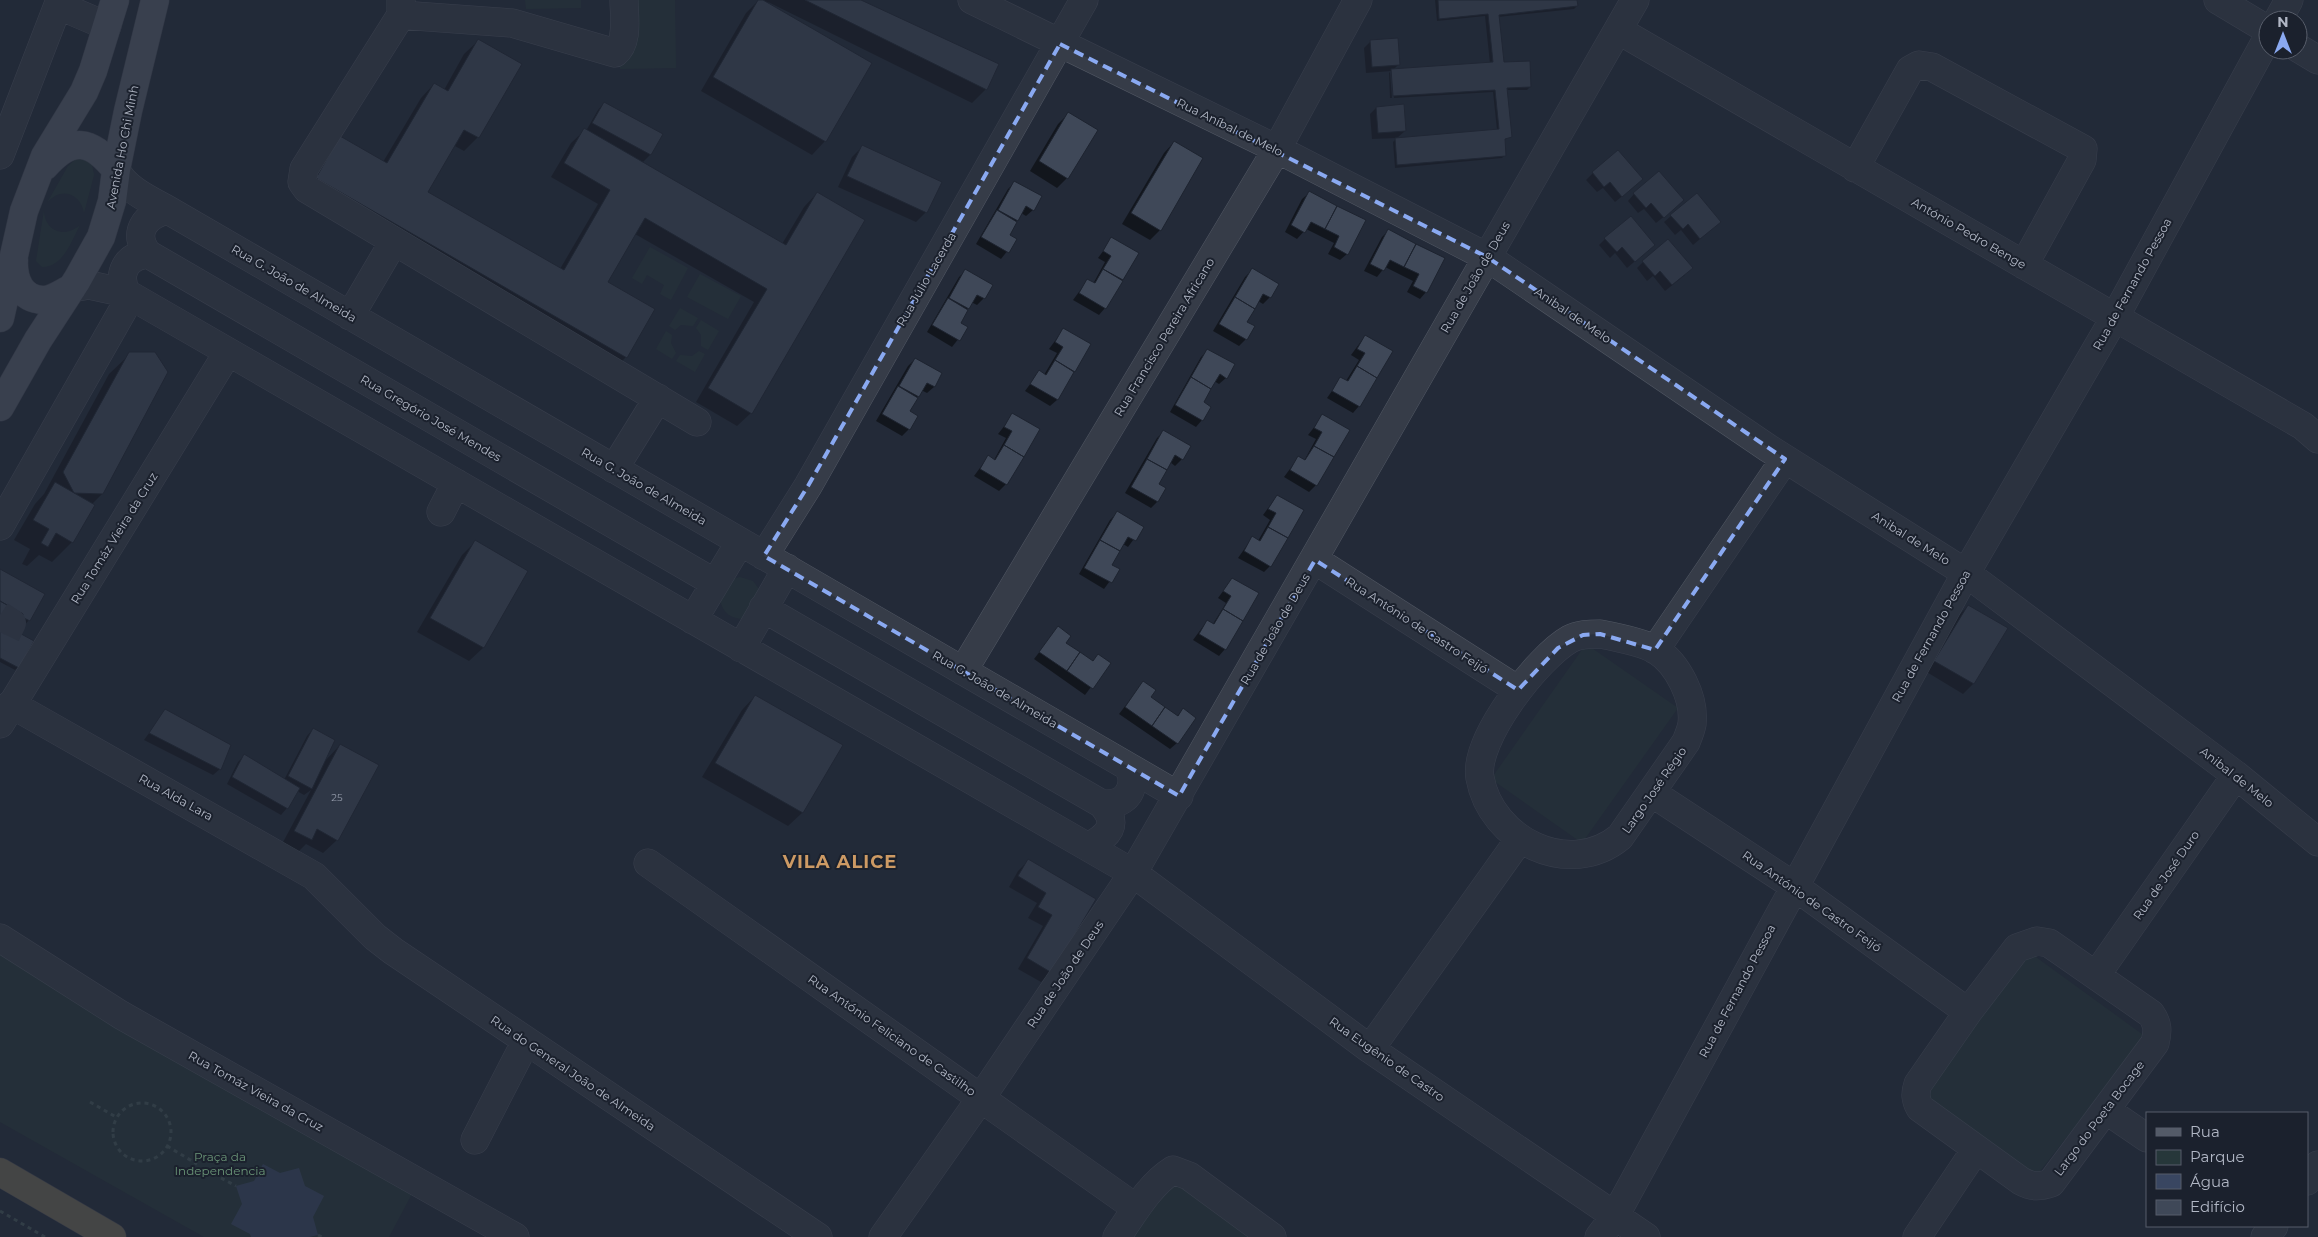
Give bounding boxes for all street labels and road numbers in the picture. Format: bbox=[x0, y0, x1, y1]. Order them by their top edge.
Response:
street label: Avenida Ho Chi Minh bbox=[103, 84, 141, 210]
street label: Rua Aníbal de Melo bbox=[1174, 95, 1286, 159]
street label: António Pedro Benge bbox=[1909, 194, 2029, 272]
street label: Rua de Fernando Pessoa bbox=[2089, 215, 2175, 353]
street label: Rua de João de Deus bbox=[1437, 218, 1513, 335]
street label: Rua Júlio Lacerda bbox=[893, 229, 959, 329]
street label: Rua G. João de Almeida bbox=[229, 241, 359, 325]
street label: Rua Francisco Pereira Africano bbox=[1111, 255, 1217, 419]
street label: Anibal de Melo bbox=[1532, 284, 1614, 346]
street label: Rua Gregório José Mendes bbox=[358, 371, 504, 465]
street label: Rua G. João de Almeida bbox=[579, 444, 709, 528]
street label: Rua Tomáz Vieira da Cruz bbox=[67, 470, 161, 606]
street label: Anibal de Melo bbox=[1869, 508, 1953, 568]
street label: Rua de Fernando Pessoa bbox=[1888, 567, 1974, 705]
street label: Rua de João de Deus bbox=[1237, 570, 1313, 687]
street label: Rua António de Castro Feijó bbox=[1343, 573, 1491, 677]
street label: Rua G. João de Almeida bbox=[930, 647, 1060, 731]
street label: Largo José Régio bbox=[1618, 744, 1690, 836]
street label: Anibal de Melo bbox=[2197, 744, 2277, 810]
street label: Rua Alda Lara bbox=[136, 770, 216, 824]
street label: Rua de José Duro bbox=[2130, 828, 2202, 922]
street label: Rua António de Castro Feijó bbox=[1739, 847, 1885, 955]
street label: Rua de João de Deus bbox=[1023, 917, 1107, 1031]
street label: Rua de Fernando Pessoa bbox=[1695, 922, 1779, 1060]
street label: Rua António Feliciano de Castilho bbox=[805, 971, 979, 1099]
street label: Rua do General João de Almeida bbox=[488, 1012, 658, 1134]
street label: Rua Eugênio de Castro bbox=[1326, 1013, 1448, 1105]
street label: Rua Tomáz Vieira da Cruz bbox=[186, 1048, 326, 1134]
street label: Largo do Poeta Bocage bbox=[2051, 1057, 2147, 1179]

